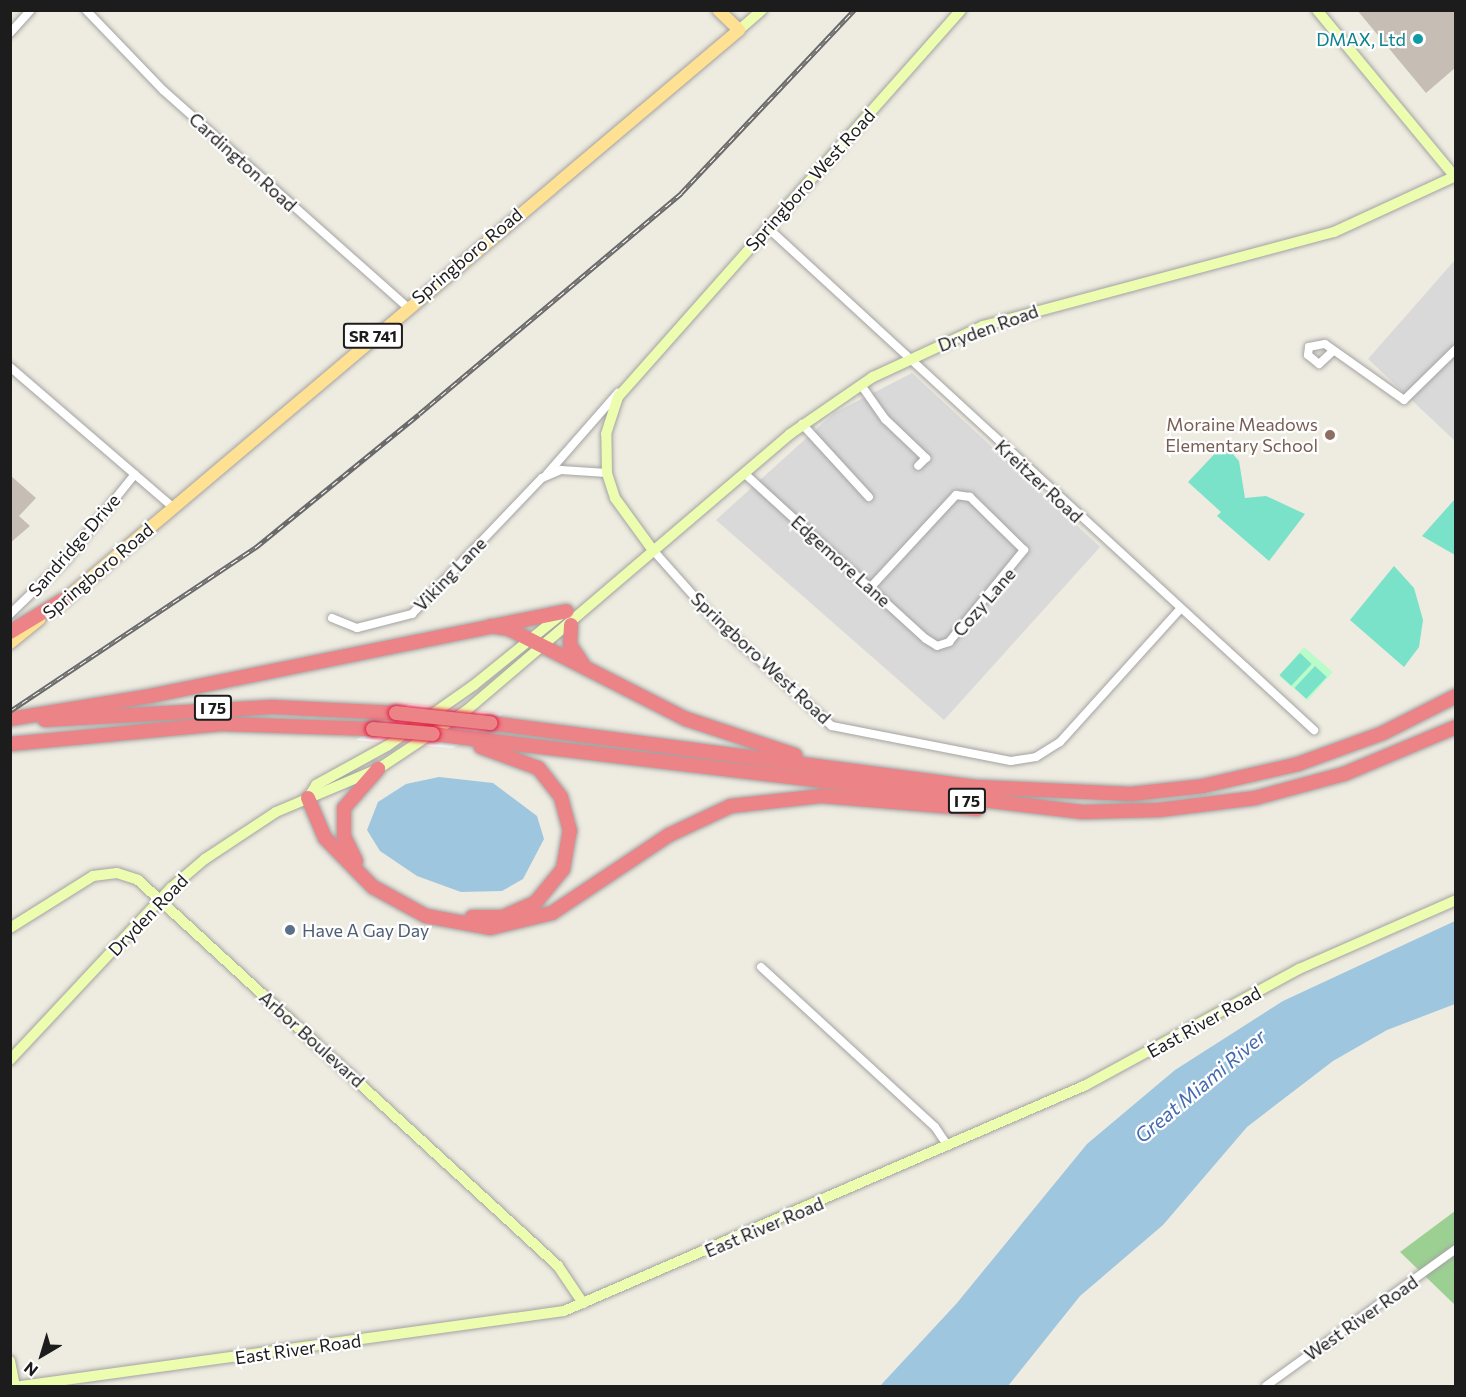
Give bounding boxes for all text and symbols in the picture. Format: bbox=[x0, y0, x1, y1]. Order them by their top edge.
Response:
place label: DMAX, Ltd bbox=[1316, 28, 1406, 50]
marker: DMAX, Ltd bbox=[1411, 32, 1425, 46]
street label: Springboro West Road bbox=[741, 105, 879, 255]
street label: Cardington Road bbox=[185, 108, 301, 216]
street label: Springboro Road bbox=[407, 203, 527, 309]
street label: Dryden Road bbox=[935, 300, 1041, 356]
road number: SR 741 bbox=[342, 323, 404, 349]
place label: Moraine Meadows Elementary School bbox=[1165, 414, 1318, 456]
marker: Moraine Meadows Elementary School bbox=[1323, 428, 1337, 442]
street label: Kreitzer Road bbox=[991, 435, 1087, 527]
street label: Sandridge Drive bbox=[24, 489, 124, 601]
street label: Edgemore Lane bbox=[787, 511, 895, 611]
street label: Springboro Road bbox=[38, 518, 158, 624]
street label: Viking Lane bbox=[409, 533, 491, 615]
street label: Cozy Lane bbox=[948, 563, 1020, 641]
street label: Springboro West Road bbox=[687, 588, 835, 728]
road number: I 75 bbox=[194, 695, 232, 721]
road number: I 75 bbox=[948, 788, 986, 814]
street label: Dryden Road bbox=[104, 870, 192, 960]
place label: Have A Gay Day bbox=[302, 919, 429, 941]
marker: Have A Gay Day bbox=[283, 923, 297, 937]
street label: East River Road bbox=[1143, 982, 1265, 1062]
street label: Arbor Boulevard bbox=[255, 986, 369, 1092]
water label: Great Miami River bbox=[1130, 1024, 1270, 1148]
street label: East River Road bbox=[701, 1192, 827, 1262]
street label: West River Road bbox=[1300, 1271, 1422, 1365]
north arrow bbox=[12, 1325, 72, 1385]
street label: East River Road bbox=[234, 1329, 362, 1369]
text: N bbox=[20, 1358, 41, 1381]

